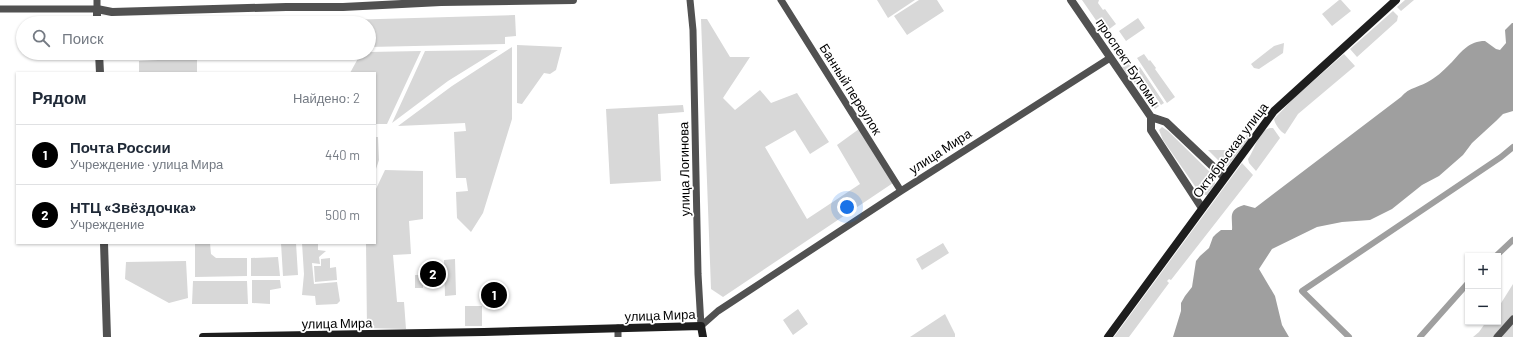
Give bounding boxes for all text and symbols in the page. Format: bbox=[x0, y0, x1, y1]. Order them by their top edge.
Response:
street label: проспект Бутомы bbox=[1093, 15, 1163, 109]
search box bbox=[16, 16, 376, 60]
icon: search bbox=[30, 27, 52, 49]
text: Поиск bbox=[62, 29, 104, 47]
street label: Банный переулок bbox=[816, 40, 886, 138]
text: Рядом bbox=[32, 87, 87, 107]
text: Найдено: 2 bbox=[293, 90, 360, 106]
street label: Октябрьская улица bbox=[1189, 98, 1272, 201]
street label: улица Логинова bbox=[675, 121, 693, 216]
street label: улица Мира bbox=[906, 125, 975, 177]
text: Почта России bbox=[70, 138, 171, 156]
text: 1 bbox=[43, 147, 47, 163]
text: 440 m bbox=[325, 147, 360, 163]
text: Учреждение · улица Мира bbox=[70, 156, 223, 172]
your location bbox=[837, 197, 857, 217]
text: НТЦ «Звёздочка» bbox=[70, 198, 197, 216]
text: 2 bbox=[41, 207, 49, 223]
text: 500 m bbox=[325, 207, 360, 223]
text: Учреждение bbox=[70, 216, 145, 232]
map controls bbox=[1465, 253, 1501, 325]
button: + bbox=[1465, 253, 1501, 289]
pin: 2 bbox=[420, 259, 446, 289]
pin: 1 bbox=[481, 280, 507, 310]
button: − bbox=[1465, 289, 1501, 325]
street label: улица Мира bbox=[624, 306, 696, 324]
street label: улица Мира bbox=[301, 314, 373, 332]

